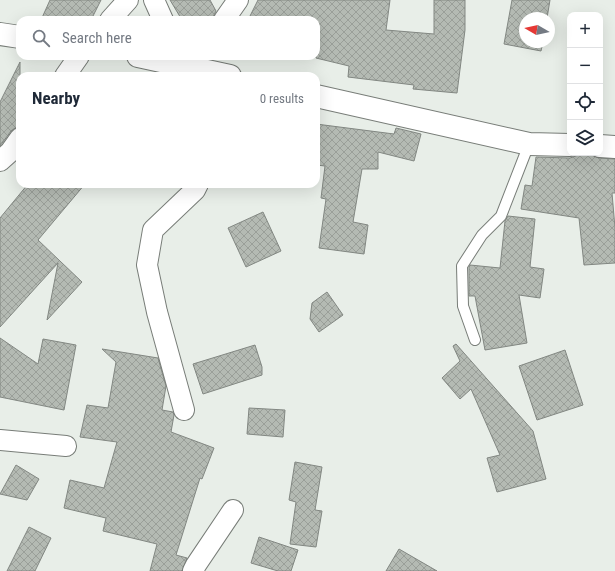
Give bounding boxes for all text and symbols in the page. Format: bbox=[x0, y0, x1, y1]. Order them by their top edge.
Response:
north arrow bbox=[519, 12, 555, 48]
map controls bbox=[567, 12, 603, 156]
button: + bbox=[567, 12, 603, 48]
search box bbox=[16, 16, 320, 60]
icon: search bbox=[30, 27, 52, 49]
text: Search here bbox=[62, 29, 132, 47]
button: − bbox=[567, 48, 603, 84]
button: locate bbox=[567, 84, 603, 120]
text: Nearby bbox=[32, 88, 80, 108]
text: 0 results bbox=[260, 91, 304, 106]
button: layers bbox=[567, 120, 603, 156]

